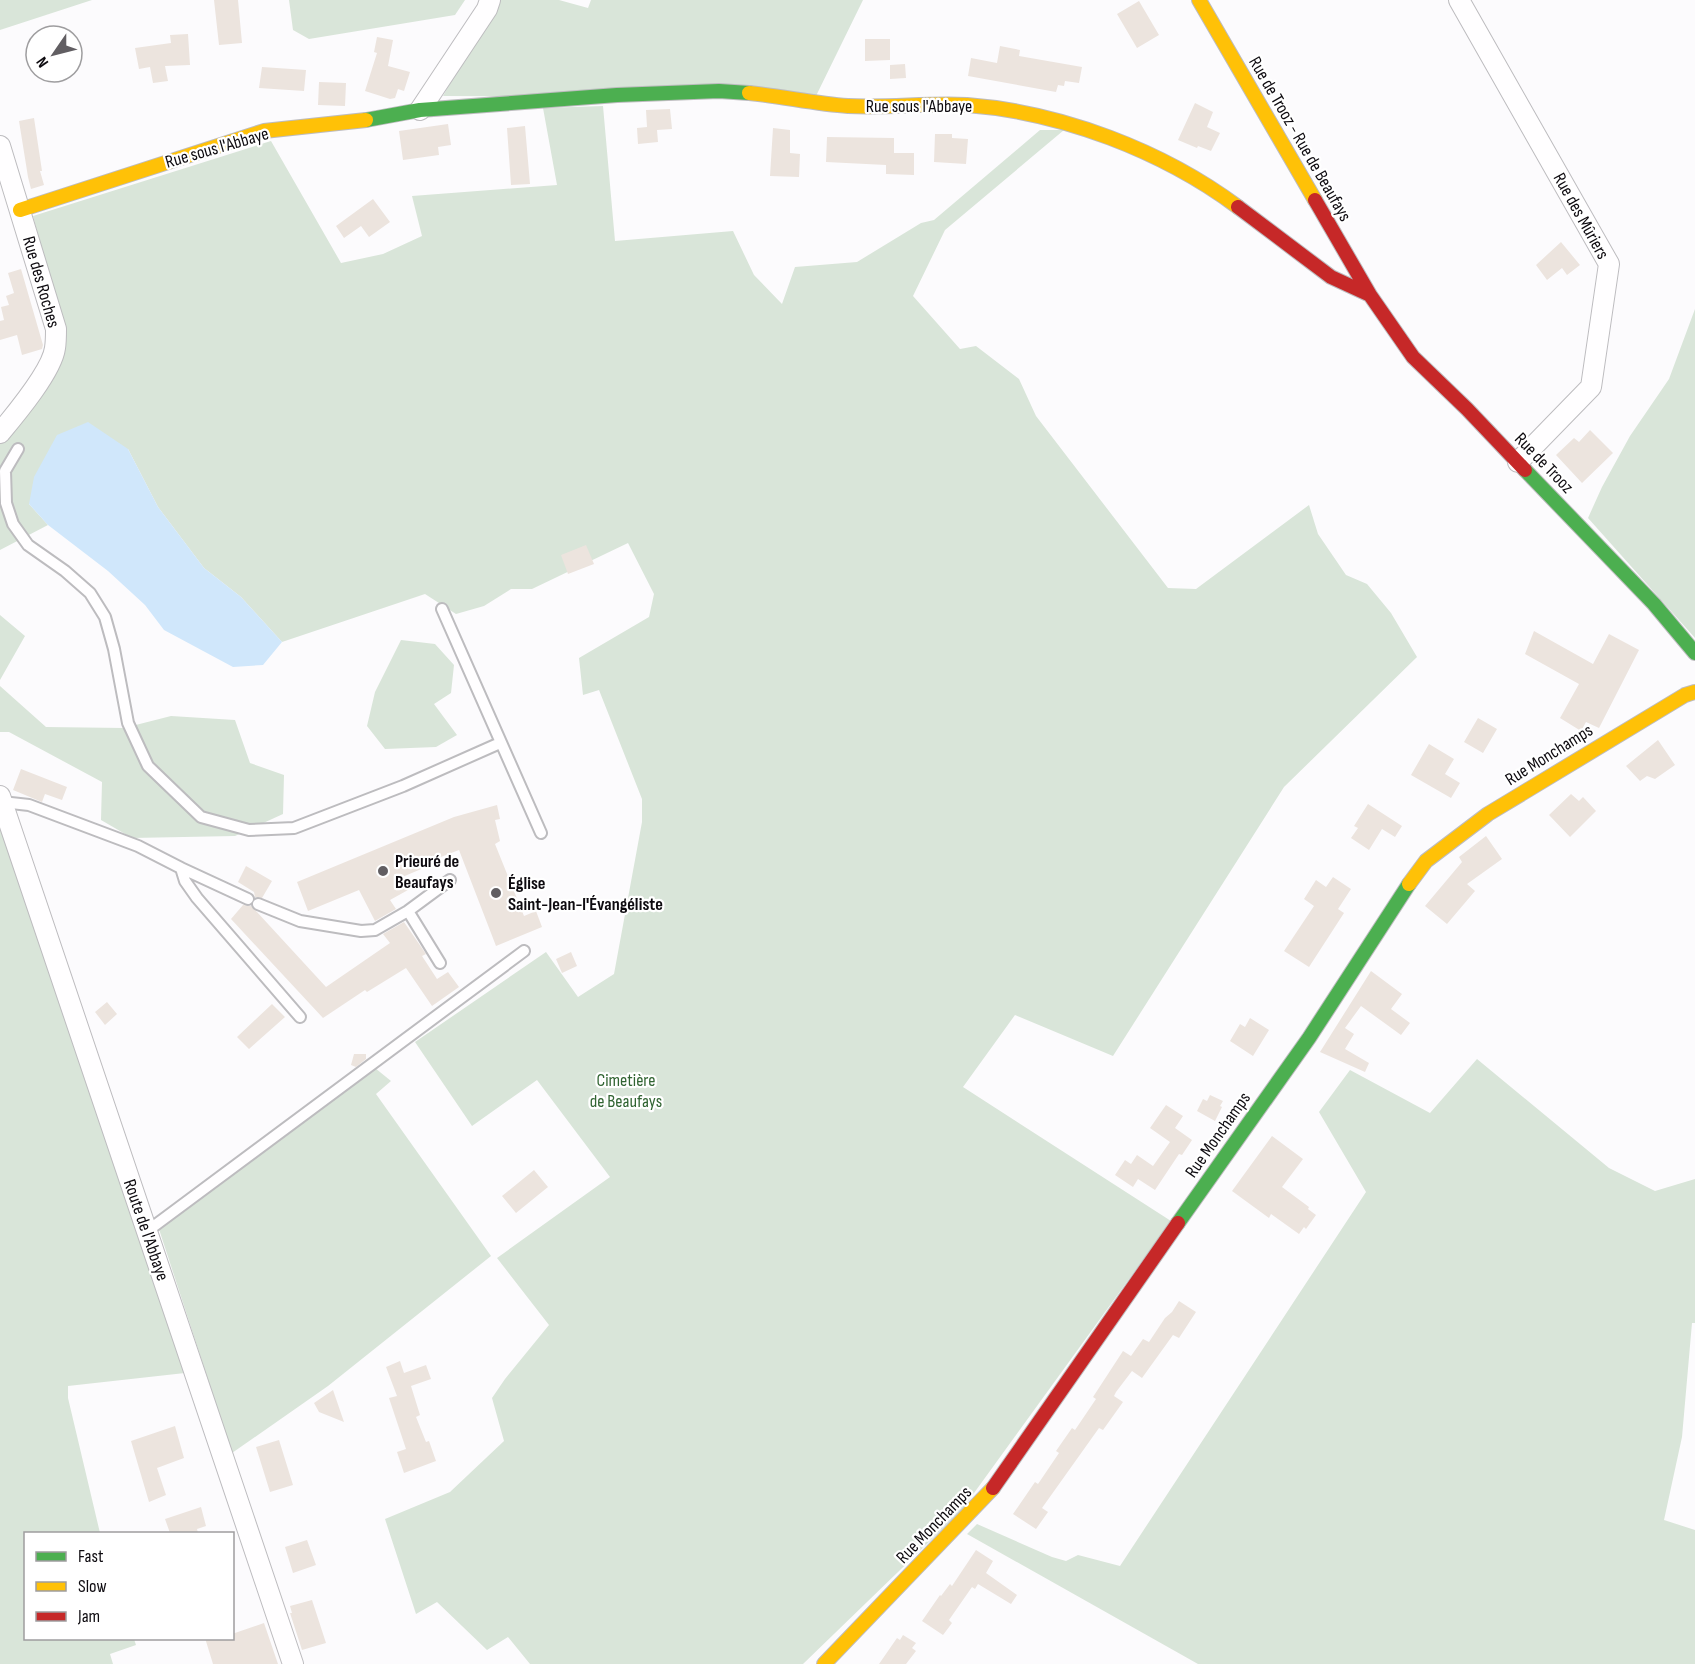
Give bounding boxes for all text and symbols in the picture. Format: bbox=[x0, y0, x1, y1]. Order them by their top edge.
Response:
north arrow bbox=[24, 24, 84, 84]
text: N bbox=[33, 53, 53, 71]
street label: Rue de Trooz - Rue de Beaufays bbox=[1244, 53, 1356, 225]
street label: Rue sous l'Abbaye bbox=[866, 96, 972, 117]
street label: Rue sous l'Abbaye bbox=[163, 123, 271, 173]
street label: Rue des Mûriers bbox=[1549, 169, 1613, 263]
street label: Rue des Roches bbox=[18, 234, 64, 330]
street label: Rue de Trooz bbox=[1510, 428, 1578, 498]
street label: Rue Monchamps bbox=[1501, 720, 1597, 790]
place label: Prieuré de Beaufays bbox=[395, 851, 459, 893]
marker: Prieuré de Beaufays bbox=[376, 864, 390, 878]
place label: Église Saint-Jean-l'Évangéliste bbox=[508, 873, 663, 915]
marker: Église Saint-Jean-l'Évangéliste bbox=[489, 886, 503, 900]
park label: Cimetière de Beaufays bbox=[590, 1070, 662, 1112]
street label: Rue Monchamps bbox=[1181, 1088, 1255, 1182]
street label: Route de l'Abbaye bbox=[119, 1176, 173, 1284]
street label: Rue Monchamps bbox=[892, 1482, 976, 1568]
legend bbox=[24, 1532, 234, 1640]
text: Fast bbox=[78, 1546, 104, 1567]
text: Slow bbox=[78, 1576, 107, 1597]
text: Jam bbox=[77, 1606, 100, 1627]

